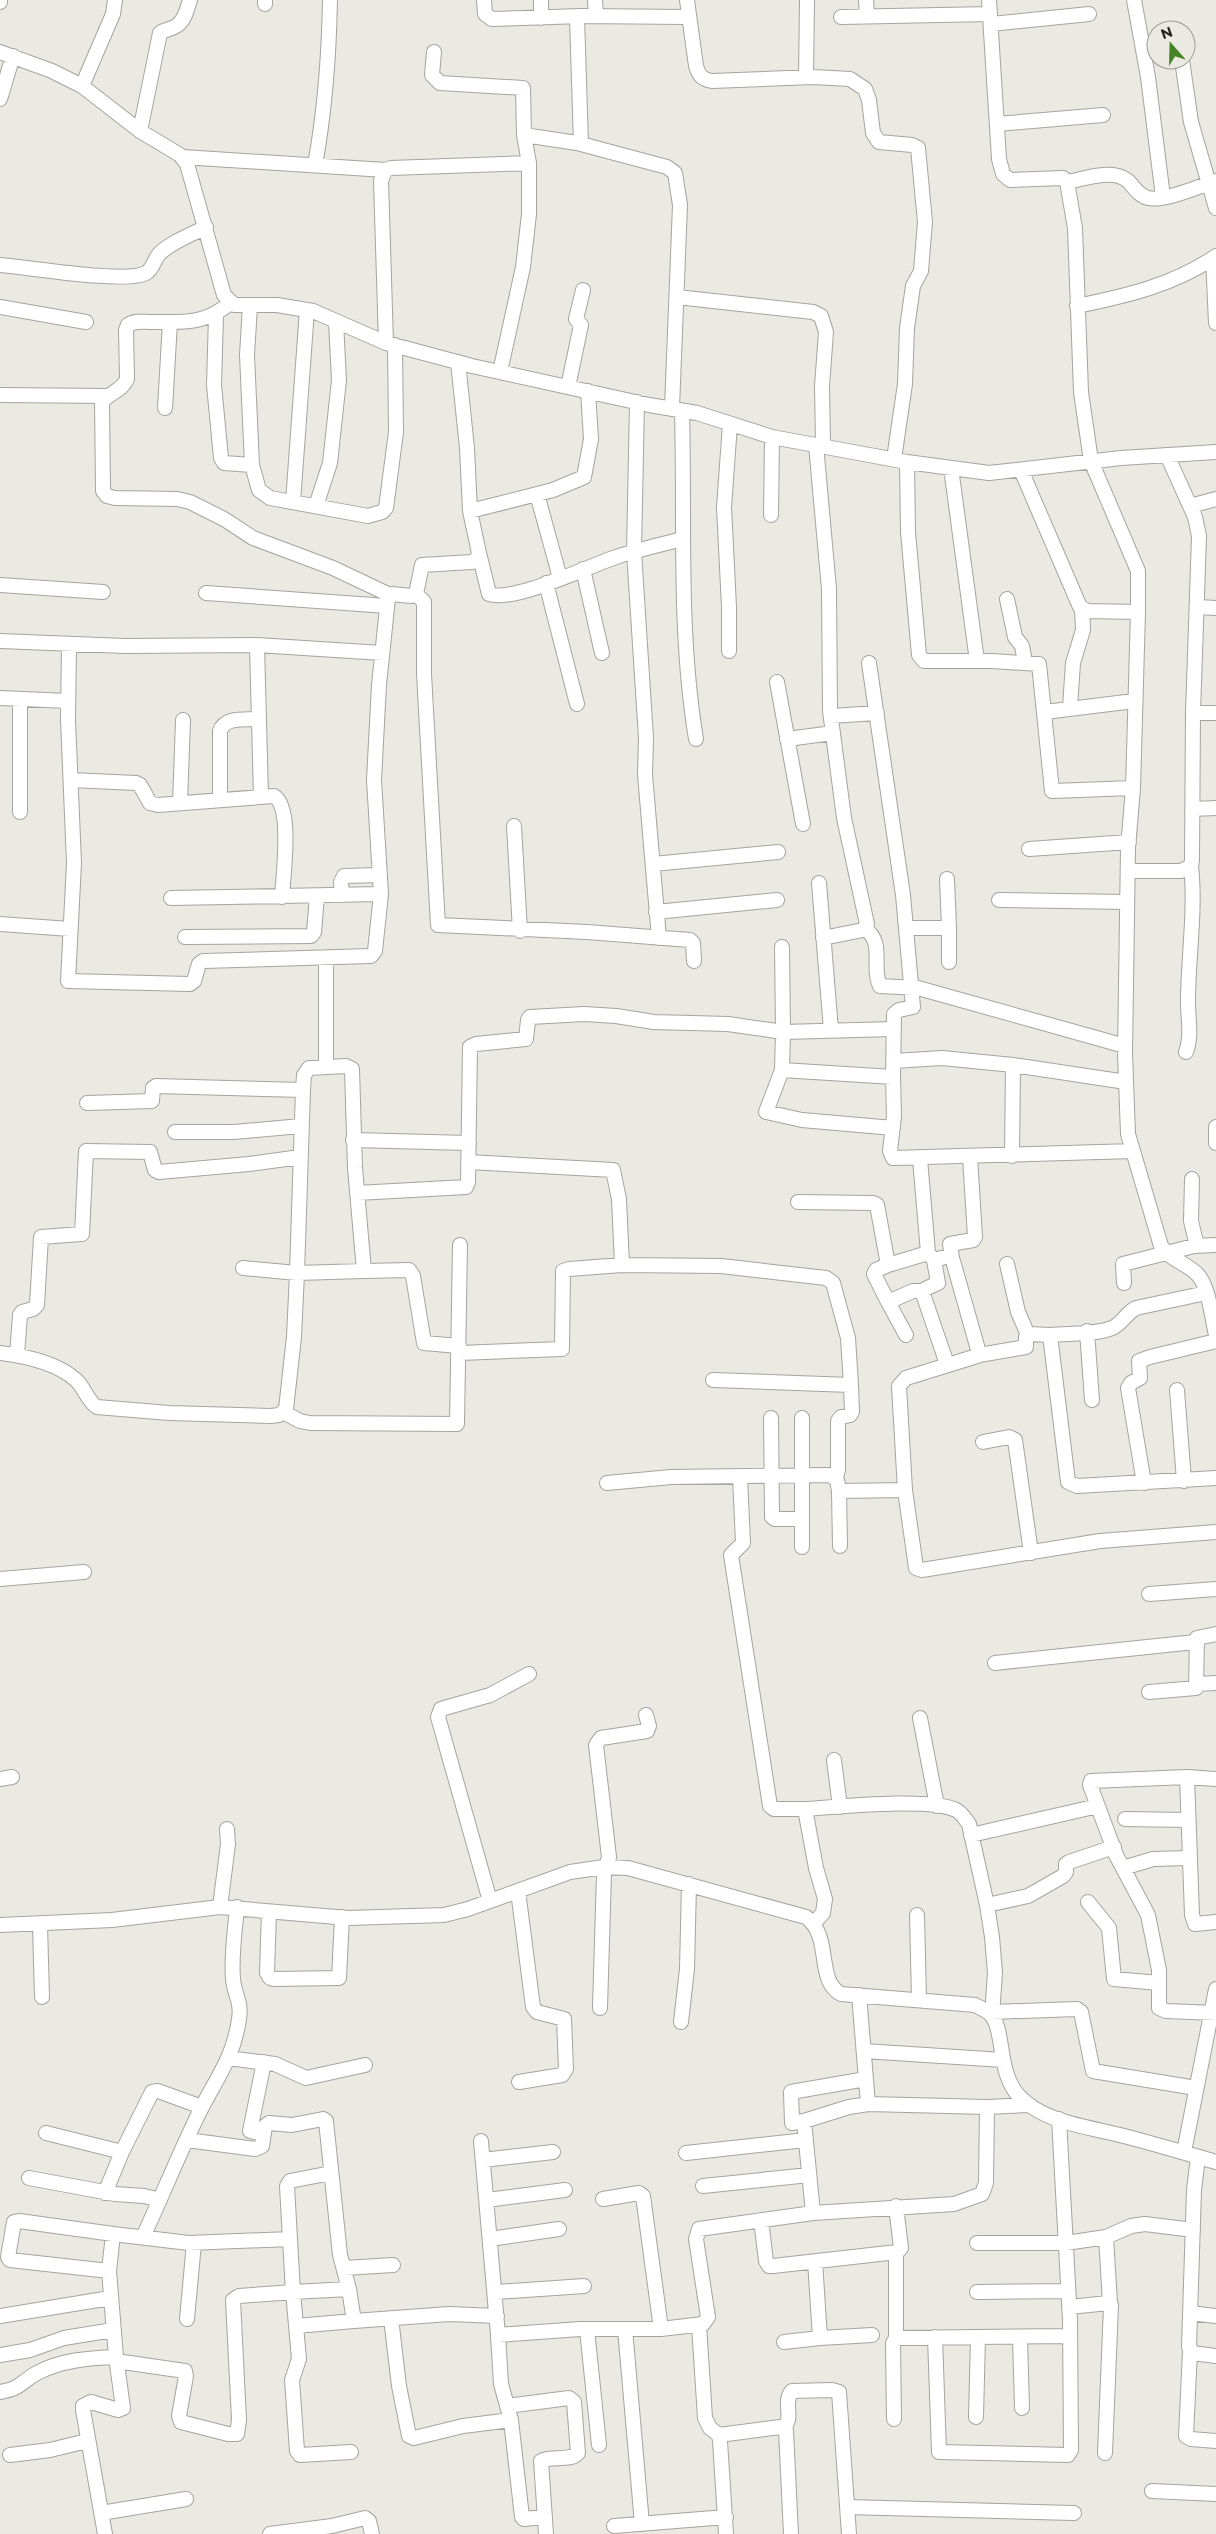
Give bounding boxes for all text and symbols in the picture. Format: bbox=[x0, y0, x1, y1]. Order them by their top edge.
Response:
north arrow bbox=[1146, 20, 1196, 70]
text: N bbox=[1158, 22, 1175, 43]

